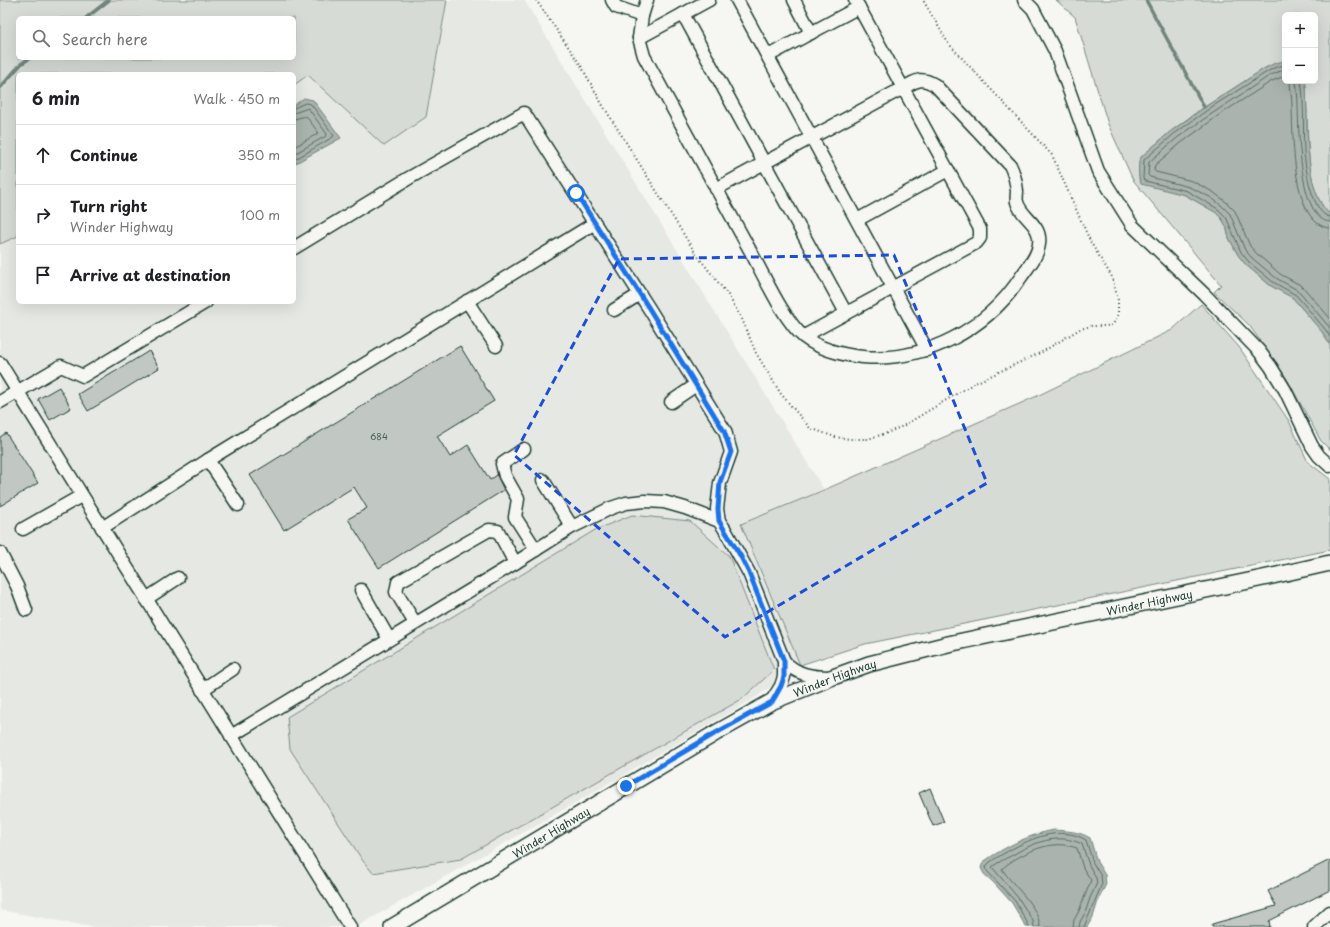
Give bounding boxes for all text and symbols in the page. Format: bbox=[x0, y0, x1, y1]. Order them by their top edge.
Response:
map controls bbox=[1282, 12, 1318, 84]
button: + bbox=[1282, 12, 1318, 48]
search box bbox=[16, 16, 296, 60]
icon: search bbox=[30, 27, 52, 49]
text: Search here bbox=[62, 27, 148, 50]
button: − bbox=[1282, 48, 1318, 84]
text: 6 min bbox=[32, 85, 80, 111]
text: Walk · 450 m bbox=[194, 89, 280, 108]
text: Continue bbox=[70, 143, 138, 166]
icon: ahead bbox=[32, 144, 54, 166]
text: 350 m bbox=[238, 145, 280, 164]
route start bbox=[567, 184, 585, 202]
text: Turn right bbox=[70, 194, 147, 217]
icon: right bbox=[32, 204, 54, 226]
text: 100 m bbox=[240, 205, 280, 224]
text: Winder Highway bbox=[70, 217, 173, 236]
text: Arrive at destination bbox=[70, 263, 231, 286]
icon: arrive bbox=[32, 264, 54, 286]
house number: 684 bbox=[370, 429, 388, 443]
street label: Winder Highway bbox=[1105, 584, 1194, 619]
street label: Winder Highway bbox=[790, 654, 878, 701]
route end bbox=[617, 777, 635, 795]
street label: Winder Highway bbox=[509, 802, 593, 862]

